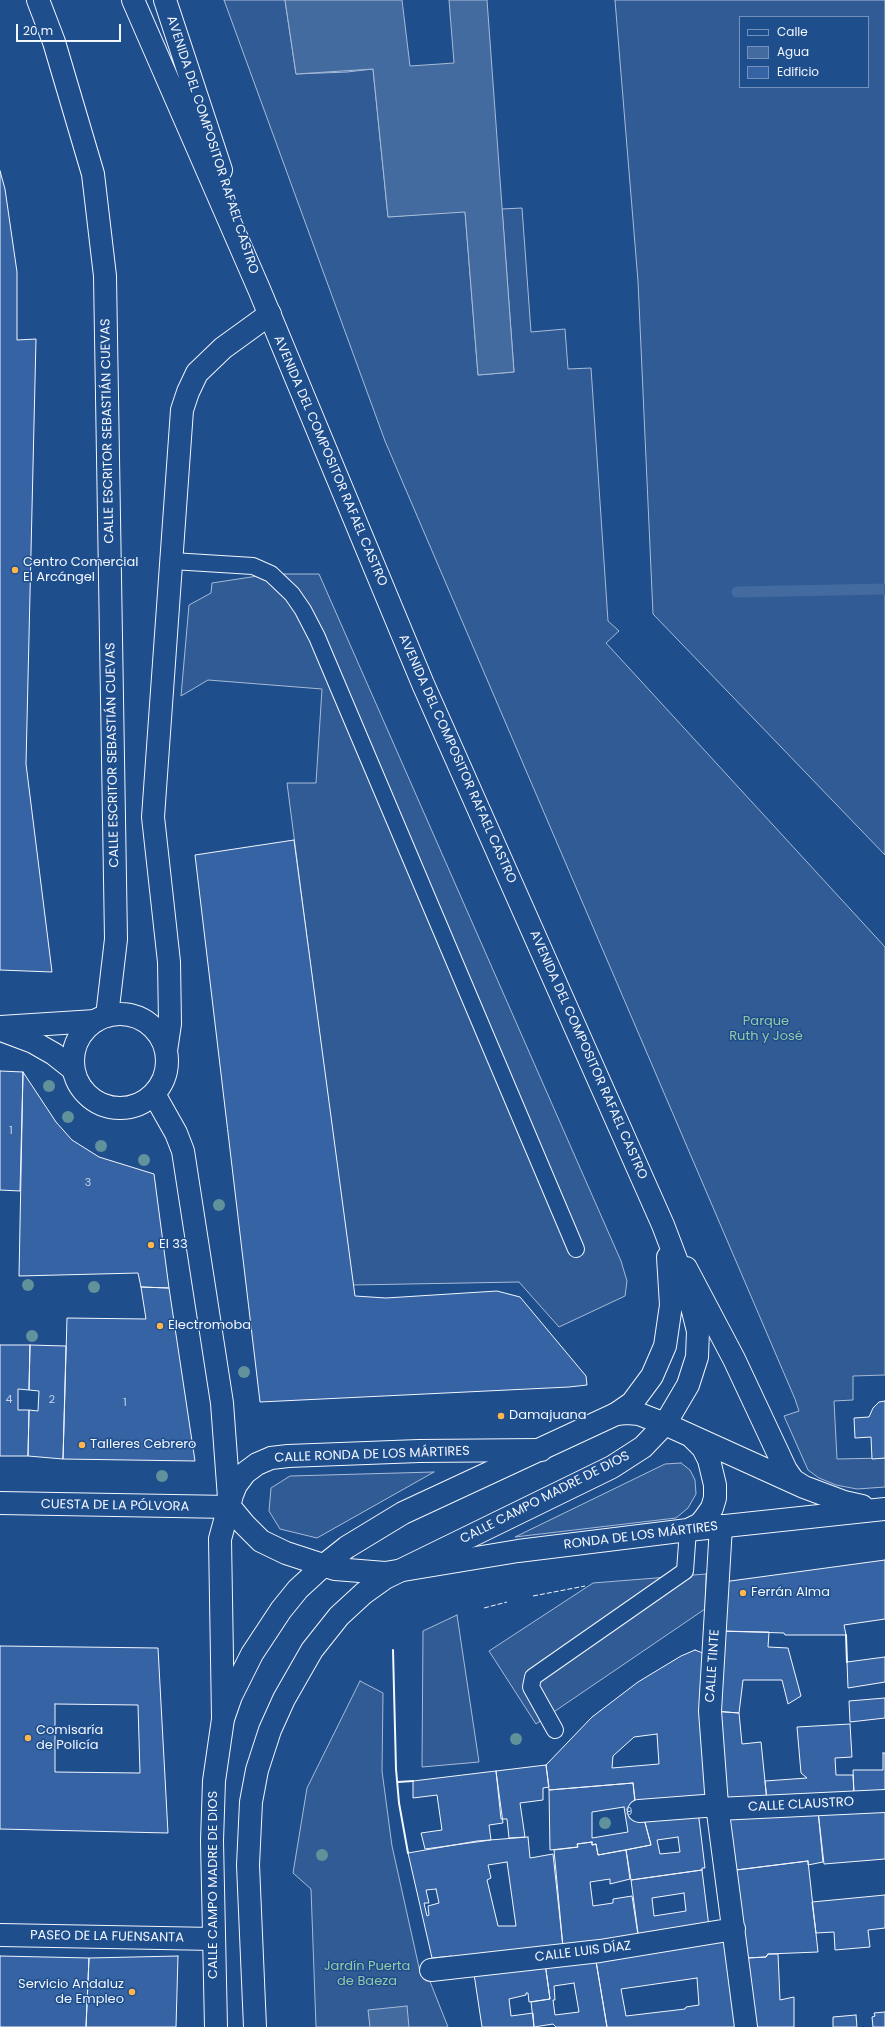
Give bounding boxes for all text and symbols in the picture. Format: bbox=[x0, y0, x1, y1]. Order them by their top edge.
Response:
street label: AVENIDA DEL COMPOSITOR RAFAEL CASTRO bbox=[163, 14, 261, 276]
scale bar bbox=[18, 16, 123, 42]
legend bbox=[739, 16, 869, 88]
text: 20 m bbox=[23, 22, 53, 39]
text: Calle bbox=[777, 23, 808, 40]
text: Agua bbox=[777, 43, 809, 60]
text: Edificio bbox=[777, 63, 819, 80]
street label: CALLE ESCRITOR SEBASTIÁN CUEVAS bbox=[98, 318, 118, 544]
street label: AVENIDA DEL COMPOSITOR RAFAEL CASTRO bbox=[270, 333, 390, 589]
place label: Centro Comercial El Arcángel bbox=[23, 555, 139, 586]
marker: Centro Comercial El Arcángel bbox=[10, 565, 20, 575]
street label: AVENIDA DEL COMPOSITOR RAFAEL CASTRO bbox=[395, 632, 519, 886]
street label: CALLE ESCRITOR SEBASTIÁN CUEVAS bbox=[103, 642, 123, 868]
street label: AVENIDA DEL COMPOSITOR RAFAEL CASTRO bbox=[526, 928, 650, 1182]
park label: Parque Ruth y José bbox=[729, 1014, 803, 1045]
house number: 1 bbox=[9, 1124, 13, 1138]
house number: 3 bbox=[85, 1176, 91, 1190]
place label: El 33 bbox=[159, 1237, 188, 1253]
marker: El 33 bbox=[146, 1240, 156, 1250]
place label: Electromoba bbox=[168, 1318, 251, 1334]
marker: Electromoba bbox=[155, 1321, 165, 1331]
house number: 4 bbox=[6, 1393, 12, 1407]
house number: 2 bbox=[49, 1393, 55, 1407]
house number: 1 bbox=[123, 1396, 127, 1410]
place label: Damajuana bbox=[509, 1408, 587, 1424]
marker: Damajuana bbox=[496, 1411, 506, 1421]
place label: Talleres Cebrero bbox=[90, 1437, 196, 1453]
marker: Talleres Cebrero bbox=[77, 1440, 87, 1450]
street label: CALLE RONDA DE LOS MÁRTIRES bbox=[274, 1444, 470, 1466]
street label: CALLE CAMPO MADRE DE DIOS bbox=[458, 1448, 632, 1548]
street label: CUESTA DE LA PÓLVORA bbox=[41, 1497, 189, 1515]
street label: RONDA DE LOS MÁRTIRES bbox=[563, 1519, 719, 1553]
place label: Ferrán Alma bbox=[751, 1585, 830, 1601]
marker: Ferrán Alma bbox=[738, 1588, 748, 1598]
street label: CALLE TINTE bbox=[703, 1629, 723, 1703]
place label: Comisaría de Policía bbox=[36, 1723, 103, 1754]
marker: Comisaría de Policía bbox=[23, 1733, 33, 1743]
street label: CALLE CAMPO MADRE DE DIOS bbox=[206, 1791, 222, 1979]
street label: CALLE CLAUSTRO bbox=[748, 1794, 854, 1816]
house number: 9 bbox=[626, 1805, 632, 1819]
street label: PASEO DE LA FUENSANTA bbox=[30, 1928, 184, 1946]
street label: CALLE LUIS DÍAZ bbox=[534, 1938, 632, 1966]
park label: Jardín Puerta de Baeza bbox=[324, 1959, 410, 1990]
place label: Servicio Andaluz de Empleo bbox=[18, 1977, 124, 2008]
marker: Servicio Andaluz de Empleo bbox=[127, 1987, 137, 1997]

